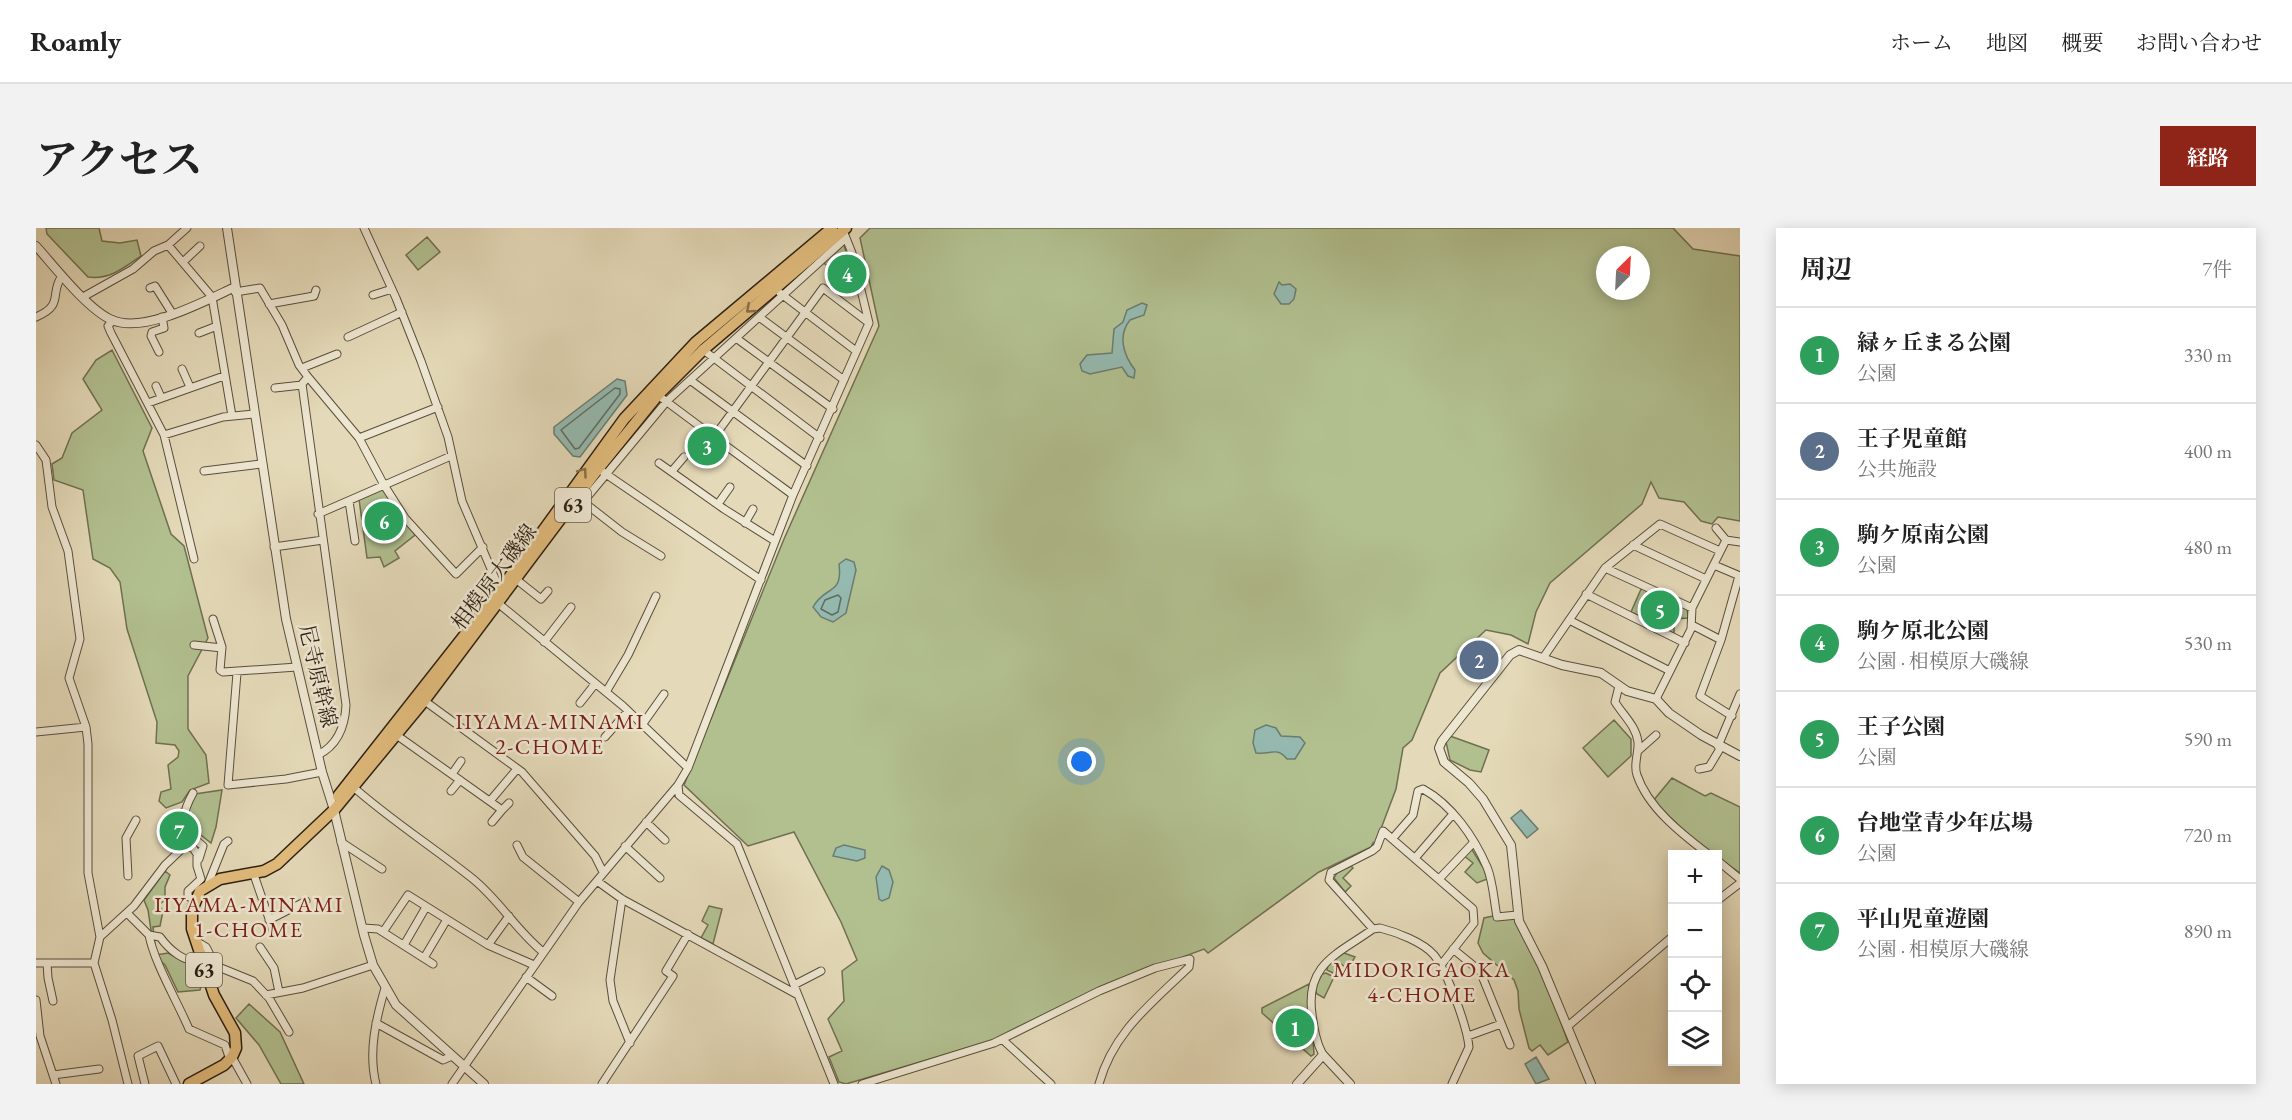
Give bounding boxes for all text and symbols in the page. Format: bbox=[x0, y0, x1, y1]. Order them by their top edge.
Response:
text: Roamly bbox=[30, 23, 121, 59]
text: ホーム bbox=[1890, 29, 1953, 56]
text: 地図 bbox=[1986, 29, 2028, 56]
text: 概要 bbox=[2061, 29, 2103, 56]
text: お問い合わせ bbox=[2136, 29, 2262, 56]
button: 経路 bbox=[2160, 126, 2256, 186]
text: アクセス bbox=[36, 132, 203, 187]
north arrow bbox=[1596, 246, 1650, 300]
pin: 4 bbox=[828, 252, 866, 296]
text: 周辺 bbox=[1800, 252, 1852, 286]
text: 7件 bbox=[2202, 256, 2232, 282]
one-way arrow bbox=[746, 302, 757, 313]
text: 緑ヶ丘まる公園 bbox=[1857, 328, 2011, 357]
text: 1 bbox=[1814, 342, 1825, 368]
text: 330 m bbox=[2184, 342, 2232, 368]
text: 公園 bbox=[1857, 360, 1897, 386]
pin: 3 bbox=[688, 424, 726, 468]
text: 王子児童館 bbox=[1857, 424, 1967, 453]
text: 2 bbox=[1814, 438, 1825, 464]
text: 400 m bbox=[2184, 438, 2232, 464]
text: 公共施設 bbox=[1857, 456, 1937, 482]
one-way arrow bbox=[576, 468, 587, 479]
road number: 63 bbox=[555, 488, 591, 522]
pin: 6 bbox=[364, 498, 404, 544]
street label: 相模原大磯線 bbox=[445, 518, 542, 635]
text: 駒ケ原南公園 bbox=[1857, 520, 1989, 549]
text: 3 bbox=[1814, 534, 1825, 560]
text: 480 m bbox=[2184, 534, 2232, 560]
text: 公園 bbox=[1857, 552, 1897, 578]
pin: 5 bbox=[1640, 588, 1680, 632]
text: 駒ケ原北公園 bbox=[1857, 616, 1989, 645]
street label: 尼寺原幹線 bbox=[294, 622, 343, 730]
text: 4 bbox=[1814, 630, 1825, 656]
text: 530 m bbox=[2184, 630, 2232, 656]
pin: 2 bbox=[1460, 638, 1498, 682]
text: 公園 · 相模原大磯線 bbox=[1857, 648, 2029, 674]
district label: IIYAMA-MINAMI 2-CHOME bbox=[455, 707, 645, 761]
text: 王子公園 bbox=[1857, 712, 1945, 741]
text: 5 bbox=[1814, 726, 1825, 752]
text: 590 m bbox=[2184, 726, 2232, 752]
text: 公園 bbox=[1857, 744, 1897, 770]
your location bbox=[1067, 747, 1096, 776]
pin: 7 bbox=[160, 808, 198, 854]
text: 台地堂青少年広場 bbox=[1857, 808, 2033, 837]
text: 6 bbox=[1814, 822, 1825, 848]
text: 720 m bbox=[2184, 822, 2232, 848]
text: 公園 bbox=[1857, 840, 1897, 866]
map controls bbox=[1668, 850, 1722, 1066]
button: + bbox=[1668, 850, 1722, 904]
district label: IIYAMA-MINAMI 1-CHOME bbox=[154, 890, 344, 944]
button: − bbox=[1668, 904, 1722, 958]
text: 平山児童遊園 bbox=[1857, 904, 1989, 933]
text: 7 bbox=[1814, 918, 1825, 944]
text: 890 m bbox=[2184, 918, 2232, 944]
text: 公園 · 相模原大磯線 bbox=[1857, 936, 2029, 962]
road number: 63 bbox=[186, 953, 222, 987]
district label: MIDORIGAOKA 4-CHOME bbox=[1333, 955, 1511, 1009]
button: locate bbox=[1668, 958, 1722, 1012]
pin: 1 bbox=[1276, 1006, 1314, 1050]
button: layers bbox=[1668, 1012, 1722, 1066]

